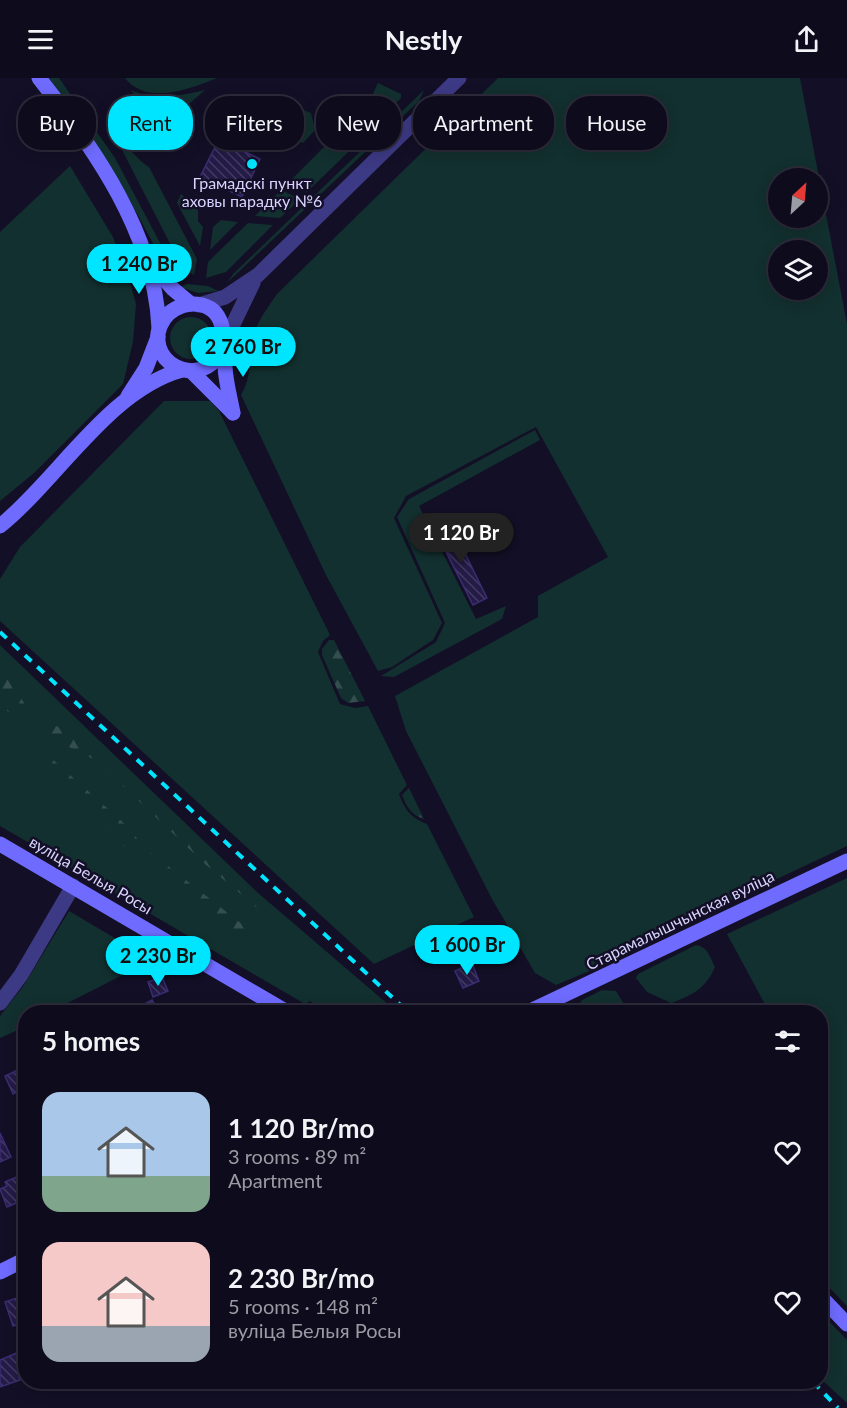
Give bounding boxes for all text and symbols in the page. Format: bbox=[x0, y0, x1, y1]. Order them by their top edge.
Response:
icon: menu bbox=[24, 23, 57, 56]
text: Nestly bbox=[385, 23, 462, 56]
icon: share bbox=[790, 23, 823, 56]
chip: Buy bbox=[18, 96, 96, 150]
chip: Rent bbox=[108, 96, 193, 150]
chip: Filters bbox=[205, 96, 304, 150]
chip: New bbox=[316, 96, 401, 150]
chip: Apartment bbox=[413, 96, 554, 150]
chip: House bbox=[566, 96, 667, 150]
marker: Грамадскі пункт аховы парадку №6 bbox=[245, 157, 259, 171]
north arrow bbox=[768, 168, 828, 228]
map controls bbox=[768, 168, 828, 300]
place label: Грамадскі пункт аховы парадку №6 bbox=[182, 173, 322, 210]
button: layers bbox=[768, 240, 828, 300]
pin: 1 240 Br bbox=[77, 244, 201, 295]
text: 1 240 Br bbox=[101, 251, 177, 275]
pin: 2 760 Br bbox=[181, 327, 305, 378]
text: 2 760 Br bbox=[205, 334, 281, 358]
pin: 1 120 Br bbox=[399, 513, 523, 564]
text: 1 120 Br bbox=[423, 520, 499, 544]
street label: вуліца Белыя Росы bbox=[26, 832, 156, 918]
street label: Старамалышчынская вуліца bbox=[582, 866, 777, 974]
pin: 1 600 Br bbox=[405, 925, 529, 976]
text: 1 600 Br bbox=[429, 932, 505, 956]
pin: 2 230 Br bbox=[96, 936, 220, 987]
text: 2 230 Br bbox=[120, 943, 196, 967]
text: 5 homes bbox=[42, 1025, 140, 1057]
icon: filters bbox=[771, 1025, 804, 1058]
text: 1 120 Br/mo bbox=[228, 1112, 375, 1144]
icon: home bbox=[90, 1116, 162, 1188]
icon: heart bbox=[771, 1136, 804, 1169]
text: 3 rooms · 89 m² bbox=[228, 1144, 366, 1168]
text: Apartment bbox=[228, 1168, 322, 1192]
text: 2 230 Br/mo bbox=[228, 1262, 375, 1294]
icon: home bbox=[90, 1266, 162, 1338]
icon: heart bbox=[771, 1286, 804, 1319]
text: 5 rooms · 148 m² bbox=[228, 1294, 378, 1318]
text: вуліца Белыя Росы bbox=[228, 1318, 402, 1342]

